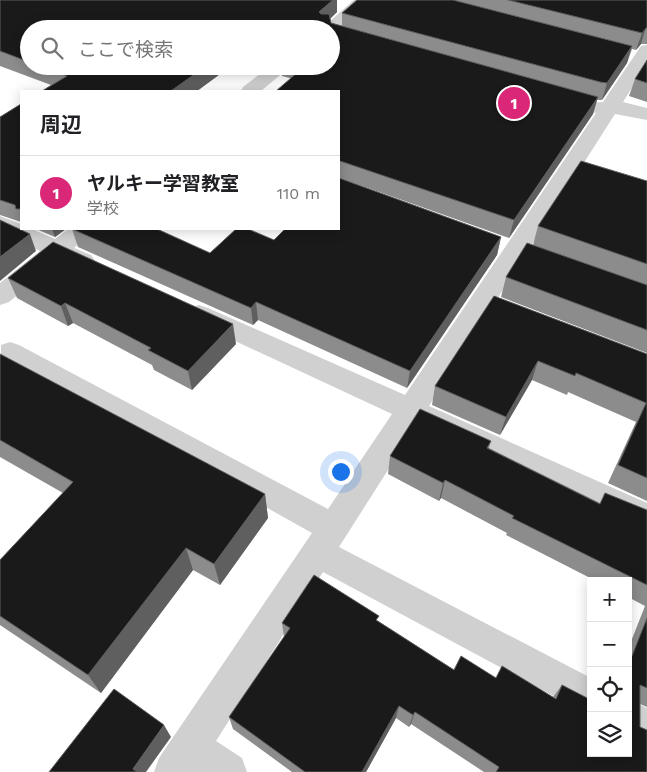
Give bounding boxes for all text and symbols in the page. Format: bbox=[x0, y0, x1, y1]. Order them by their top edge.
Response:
search box bbox=[20, 20, 340, 75]
icon: search bbox=[38, 34, 66, 62]
text: ここで検索 bbox=[78, 38, 173, 61]
pin: 1 bbox=[498, 84, 530, 122]
text: 周辺 bbox=[40, 112, 82, 137]
text: ヤルキー学習教室 bbox=[87, 172, 239, 195]
text: 1 bbox=[53, 184, 59, 203]
text: 110 m bbox=[277, 184, 320, 203]
text: 学校 bbox=[87, 199, 119, 218]
your location bbox=[328, 459, 354, 485]
map controls bbox=[587, 577, 632, 757]
button: + bbox=[587, 577, 632, 622]
button: − bbox=[587, 622, 632, 667]
button: locate bbox=[587, 667, 632, 712]
button: layers bbox=[587, 712, 632, 757]

